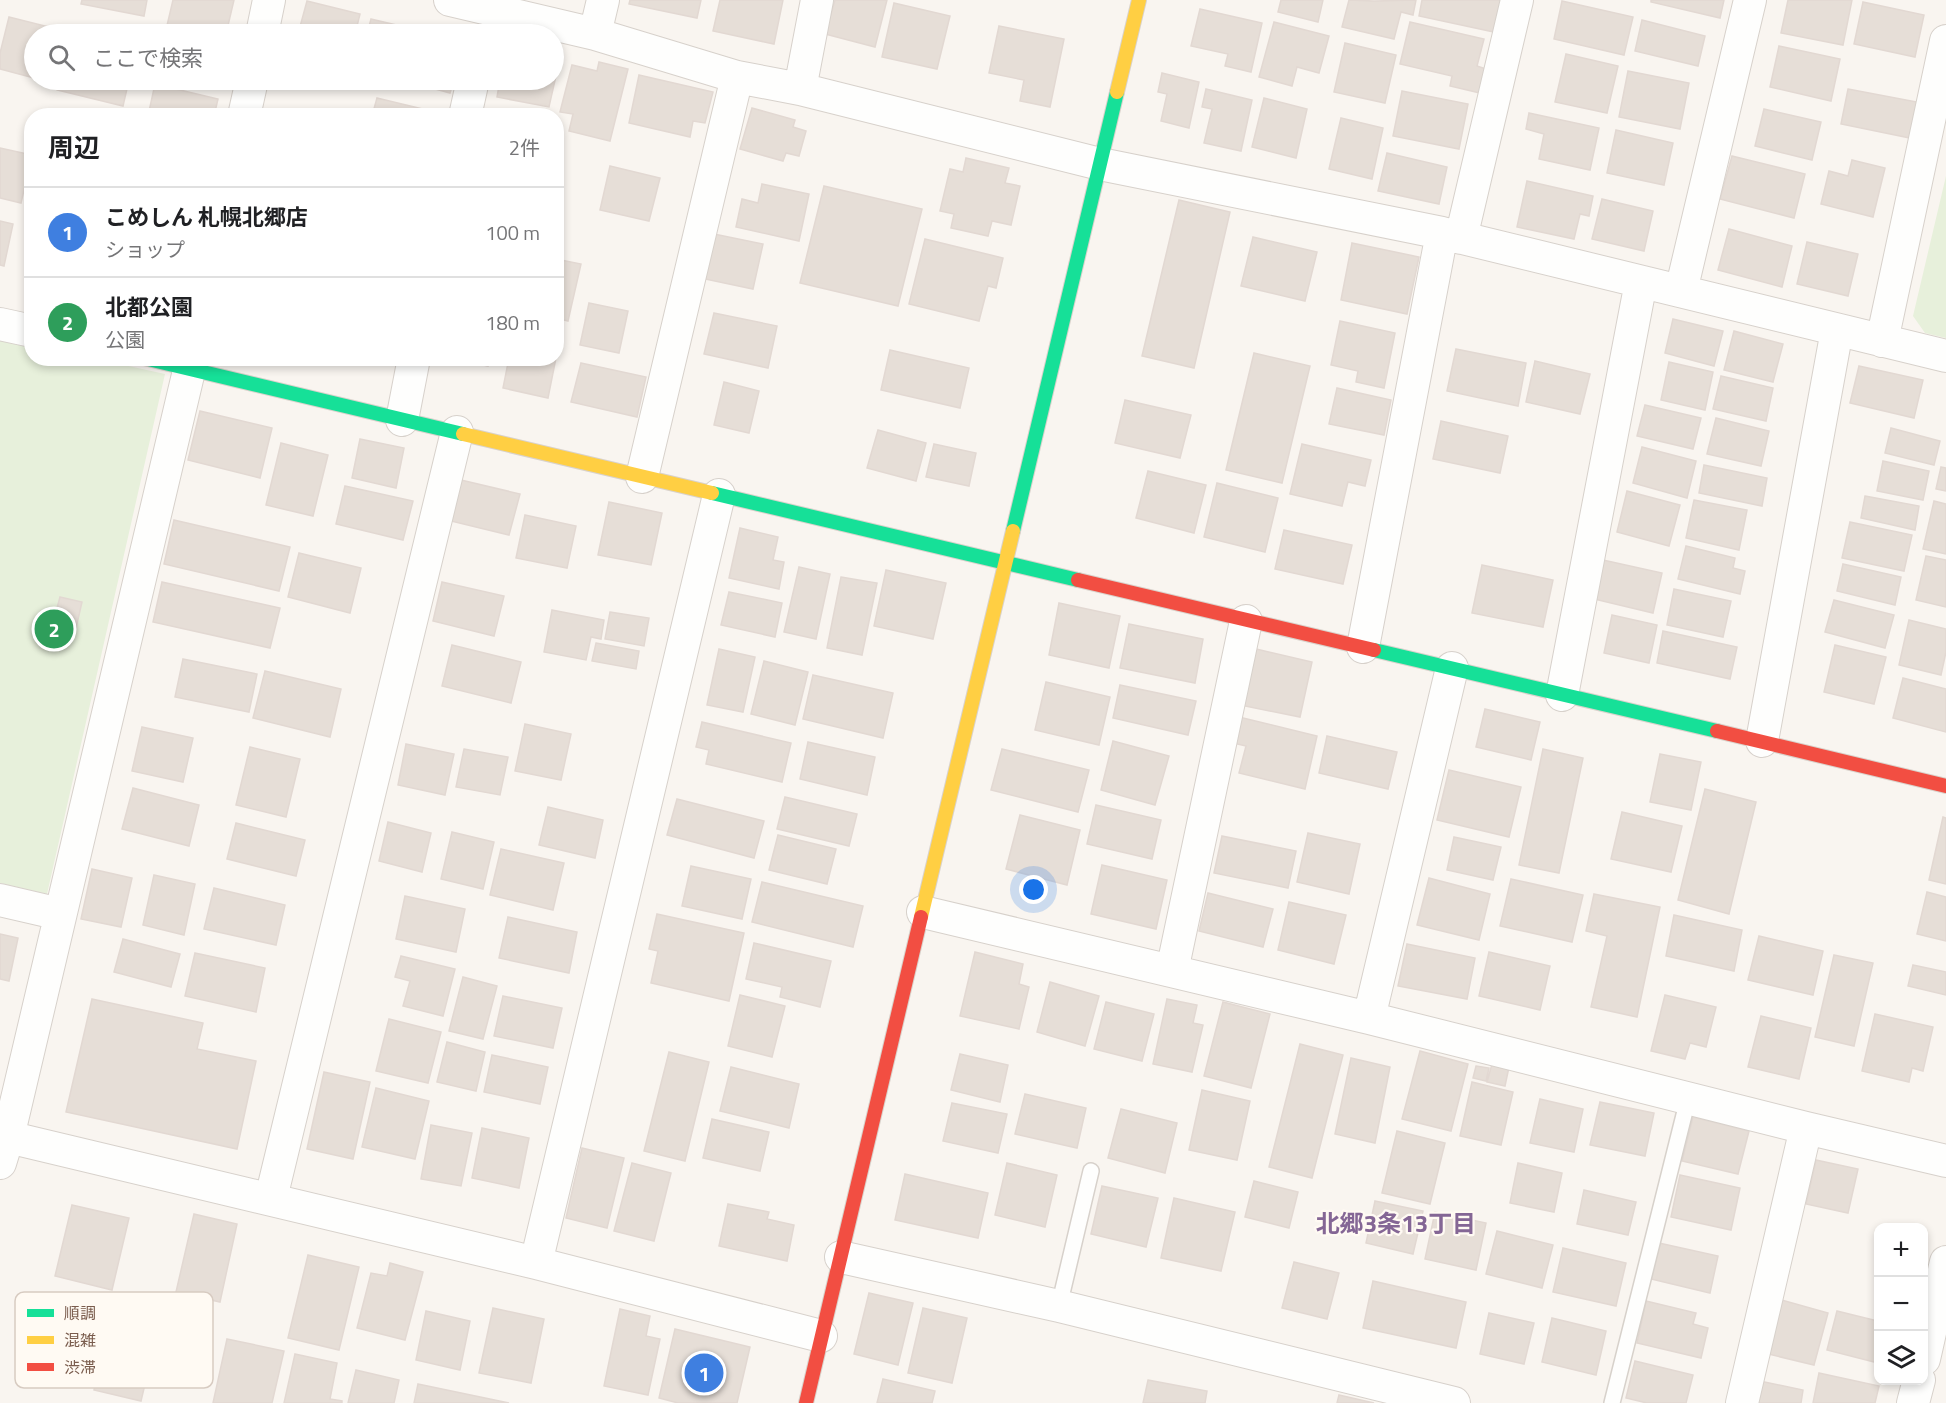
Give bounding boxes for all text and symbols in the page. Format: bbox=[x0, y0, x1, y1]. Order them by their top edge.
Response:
search box bbox=[24, 24, 564, 90]
icon: search bbox=[45, 41, 78, 74]
text: ここで検索 bbox=[93, 41, 203, 75]
text: 周辺 bbox=[48, 128, 100, 167]
text: 2件 bbox=[509, 132, 540, 163]
text: こめしん 札幌北郷店 bbox=[105, 200, 308, 234]
text: 1 bbox=[62, 217, 73, 248]
text: 100 m bbox=[485, 217, 540, 248]
text: ショップ bbox=[105, 234, 185, 265]
text: 北都公園 bbox=[105, 290, 193, 324]
text: 2 bbox=[62, 307, 73, 338]
text: 180 m bbox=[485, 307, 540, 338]
text: 公園 bbox=[105, 324, 145, 355]
pin: 2 bbox=[34, 606, 74, 652]
your location bbox=[1019, 875, 1048, 904]
district label: 北郷3条13丁目 bbox=[1316, 1205, 1476, 1241]
map controls bbox=[1874, 1223, 1928, 1385]
button: + bbox=[1874, 1223, 1928, 1277]
button: − bbox=[1874, 1277, 1928, 1331]
legend bbox=[15, 1292, 213, 1388]
text: 順調 bbox=[64, 1301, 96, 1325]
text: 混雑 bbox=[64, 1328, 96, 1352]
button: layers bbox=[1874, 1331, 1928, 1385]
pin: 1 bbox=[684, 1350, 724, 1396]
text: 渋滞 bbox=[64, 1355, 96, 1379]

